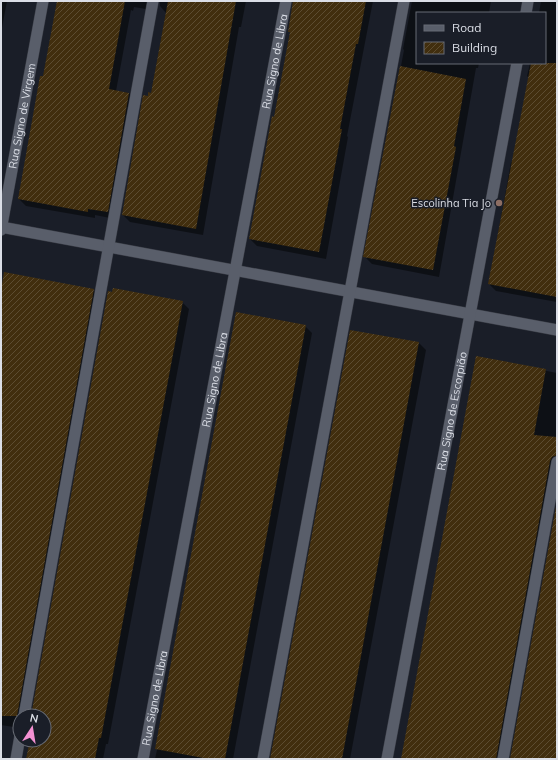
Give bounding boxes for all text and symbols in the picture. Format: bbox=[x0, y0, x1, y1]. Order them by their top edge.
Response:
legend bbox=[416, 12, 546, 64]
street label: Rua Signo de Libra bbox=[259, 13, 290, 110]
text: Road bbox=[452, 20, 481, 35]
text: Building bbox=[452, 40, 497, 55]
street label: Rua Signo de Virgem bbox=[5, 62, 38, 170]
place label: Escolinha Tia Jo bbox=[411, 196, 491, 210]
marker: Escolinha Tia Jo bbox=[494, 198, 504, 208]
street label: Rua Signo de Libra bbox=[199, 331, 230, 428]
street label: Rua Signo de Escorpião bbox=[434, 351, 470, 471]
street label: Rua Signo de Libra bbox=[139, 649, 170, 747]
north arrow bbox=[12, 708, 52, 748]
text: N bbox=[29, 711, 40, 726]

